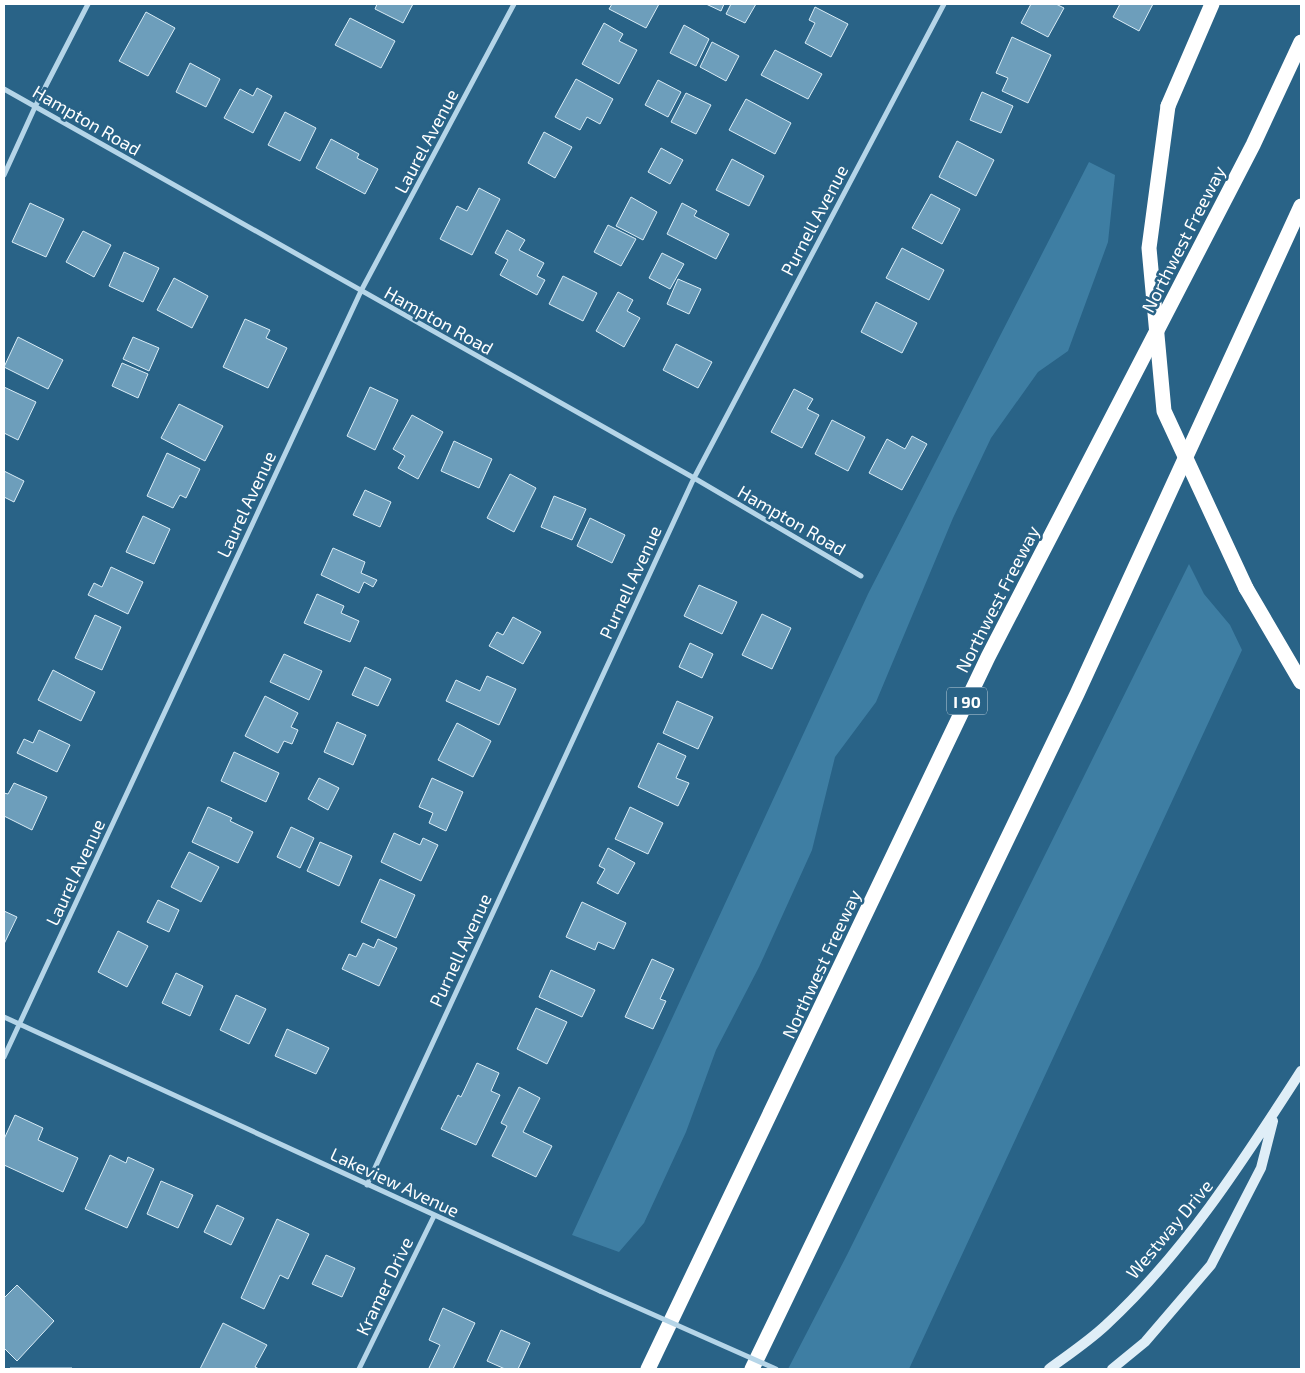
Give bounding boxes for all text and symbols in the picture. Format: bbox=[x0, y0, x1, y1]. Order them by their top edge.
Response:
street label: Hampton Road bbox=[29, 80, 145, 160]
street label: Laurel Avenue bbox=[389, 85, 463, 197]
street label: Purnell Avenue bbox=[776, 161, 852, 279]
street label: Northwest Freeway bbox=[1136, 162, 1230, 316]
street label: Hampton Road bbox=[381, 281, 497, 359]
street label: Laurel Avenue bbox=[212, 447, 280, 561]
street label: Hampton Road bbox=[734, 480, 850, 560]
street label: Purnell Avenue bbox=[594, 522, 666, 642]
street label: Northwest Freeway bbox=[950, 522, 1044, 676]
road number: I 90 bbox=[947, 688, 987, 714]
street label: Laurel Avenue bbox=[41, 815, 109, 929]
street label: Northwest Freeway bbox=[777, 886, 865, 1042]
street label: Purnell Avenue bbox=[424, 890, 496, 1010]
street label: Lakeview Avenue bbox=[327, 1143, 463, 1221]
street label: Westway Drive bbox=[1121, 1175, 1217, 1283]
street label: Kramer Drive bbox=[351, 1233, 417, 1339]

